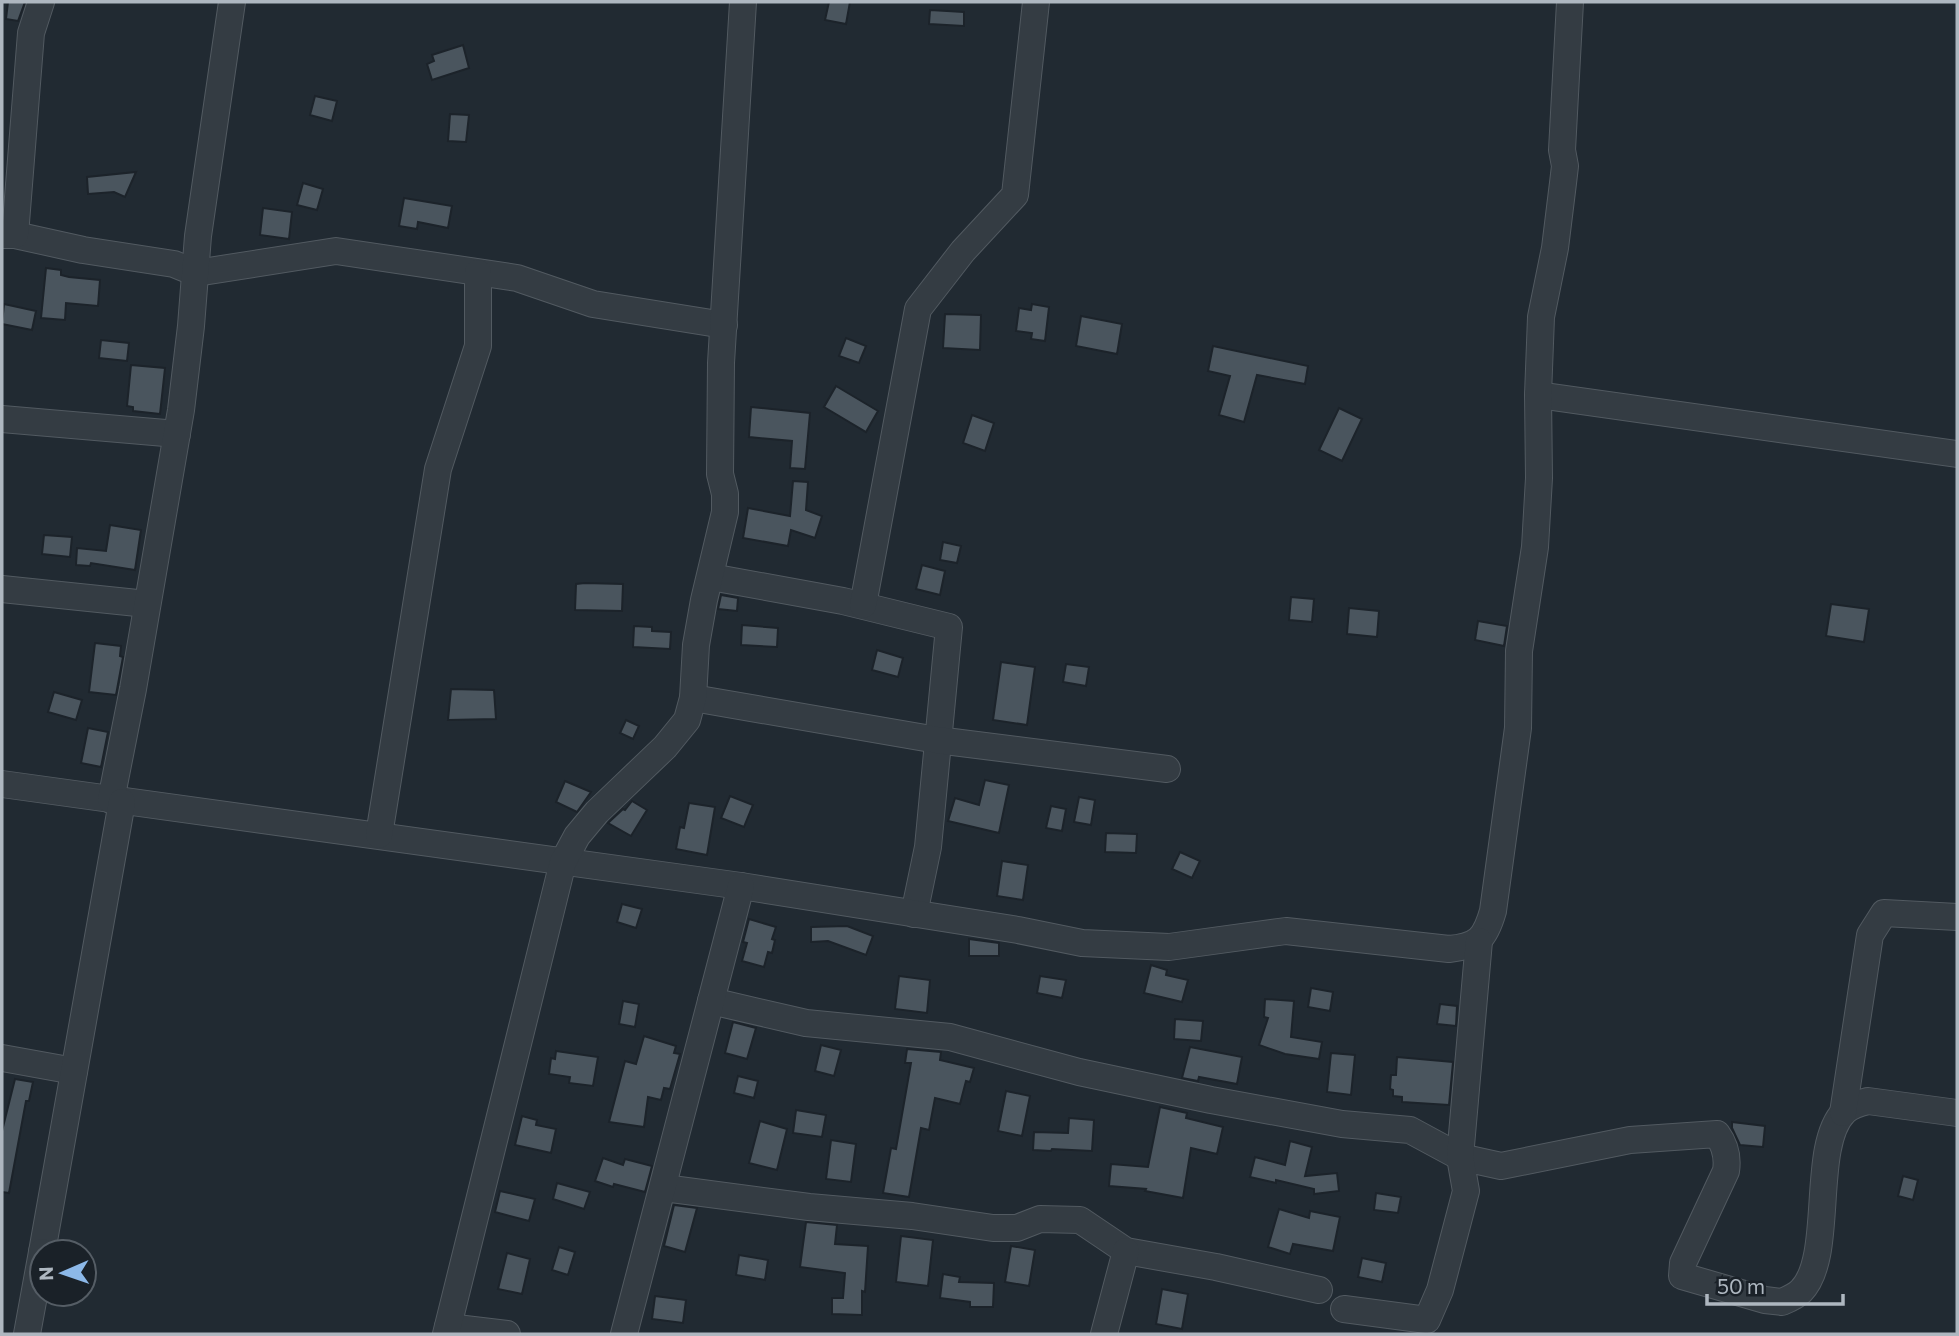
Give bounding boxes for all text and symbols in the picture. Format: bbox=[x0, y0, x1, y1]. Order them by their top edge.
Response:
north arrow bbox=[28, 1238, 98, 1308]
scale bar bbox=[1707, 1262, 1843, 1306]
text: N bbox=[34, 1266, 57, 1281]
text: 50 m bbox=[1717, 1273, 1765, 1298]

